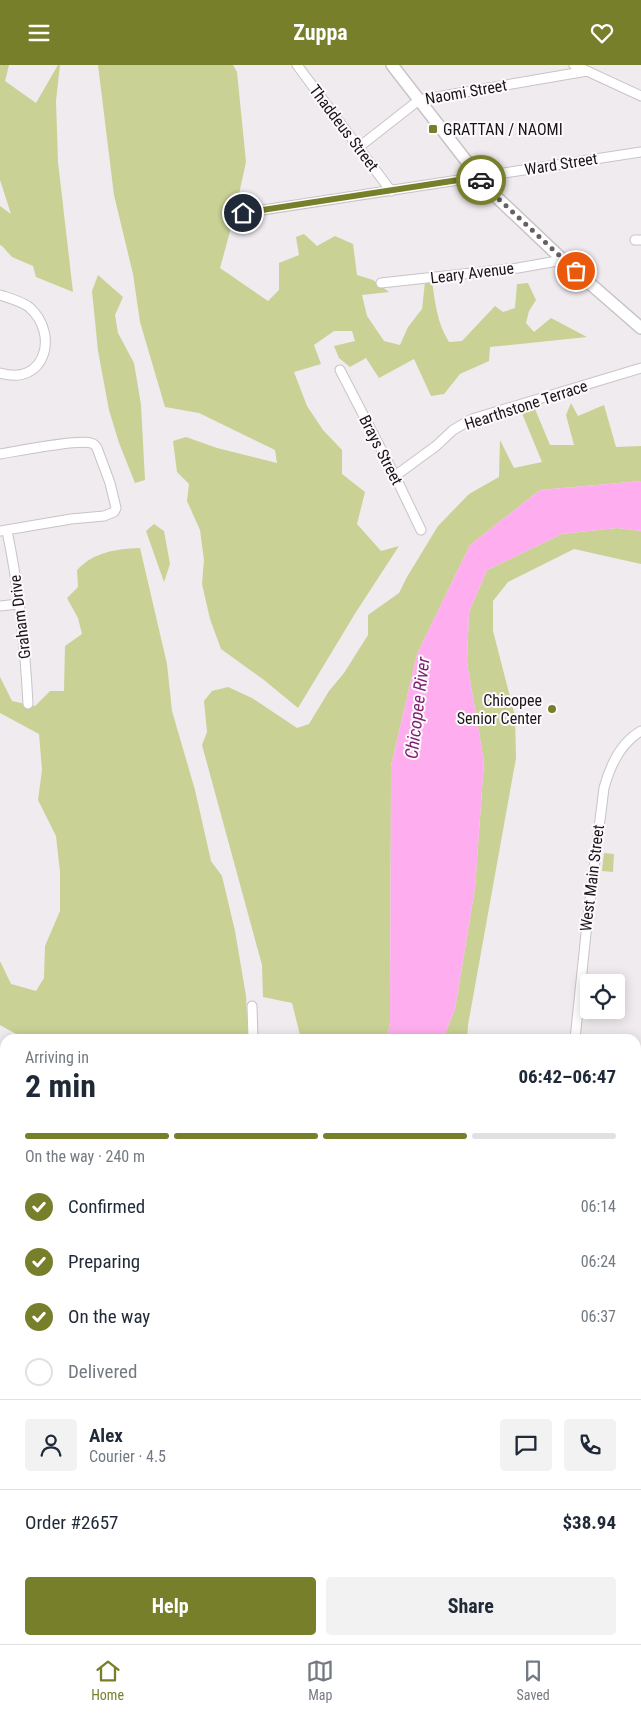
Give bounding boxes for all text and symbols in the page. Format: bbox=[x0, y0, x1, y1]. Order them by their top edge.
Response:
icon: menu bbox=[25, 19, 53, 47]
icon: heart bbox=[588, 19, 616, 47]
text: Zuppa bbox=[293, 20, 348, 45]
street label: Naomi Street bbox=[424, 75, 509, 109]
street label: Thaddeus Street bbox=[305, 81, 383, 175]
place label: GRATTAN / NAOMI bbox=[443, 120, 563, 139]
marker: GRATTAN / NAOMI bbox=[427, 123, 439, 135]
street label: Ward Street bbox=[523, 149, 599, 179]
courier bbox=[456, 155, 506, 205]
icon: car bbox=[467, 166, 495, 194]
pin bbox=[222, 192, 264, 234]
icon: home bbox=[229, 199, 257, 227]
pin bbox=[555, 250, 597, 292]
icon: bag bbox=[562, 257, 590, 285]
street label: Leary Avenue bbox=[429, 258, 515, 288]
street label: Hearthstone Terrace bbox=[462, 376, 590, 434]
street label: Brays Street bbox=[355, 412, 407, 488]
street label: Graham Drive bbox=[5, 574, 35, 660]
water label: Chicopee River bbox=[400, 655, 434, 760]
place label: Chicopee Senior Center bbox=[457, 691, 542, 728]
marker: Chicopee Senior Center bbox=[546, 703, 558, 715]
street label: West Main Street bbox=[576, 823, 608, 932]
map controls bbox=[580, 974, 625, 1019]
button: locate bbox=[580, 974, 625, 1019]
text: Arriving in bbox=[25, 1048, 89, 1067]
text: 06:42–06:47 bbox=[518, 1065, 616, 1088]
text: 2 min bbox=[25, 1067, 96, 1105]
text: On the way · 240 m bbox=[25, 1147, 145, 1166]
icon: check bbox=[25, 1193, 53, 1221]
text: Confirmed bbox=[68, 1195, 145, 1218]
text: 06:14 bbox=[581, 1197, 616, 1216]
icon: check bbox=[25, 1248, 53, 1276]
text: Preparing bbox=[68, 1250, 140, 1273]
text: 06:24 bbox=[581, 1252, 616, 1271]
icon: check bbox=[25, 1303, 53, 1331]
text: On the way bbox=[68, 1305, 150, 1328]
text: 06:37 bbox=[581, 1307, 616, 1326]
text: Delivered bbox=[68, 1360, 137, 1383]
button: person bbox=[25, 1419, 77, 1471]
button: chat bbox=[500, 1419, 552, 1471]
button: phone bbox=[564, 1419, 616, 1471]
text: Alex bbox=[89, 1424, 123, 1447]
text: Courier · 4.5 bbox=[89, 1447, 166, 1466]
text: Order #2657 bbox=[25, 1511, 118, 1534]
text: $38.94 bbox=[562, 1511, 616, 1534]
button: Help bbox=[25, 1577, 316, 1635]
button: Share bbox=[326, 1577, 616, 1635]
tab: Home bbox=[91, 1657, 124, 1703]
tab: Map bbox=[306, 1657, 334, 1703]
tab: Saved bbox=[517, 1657, 550, 1703]

